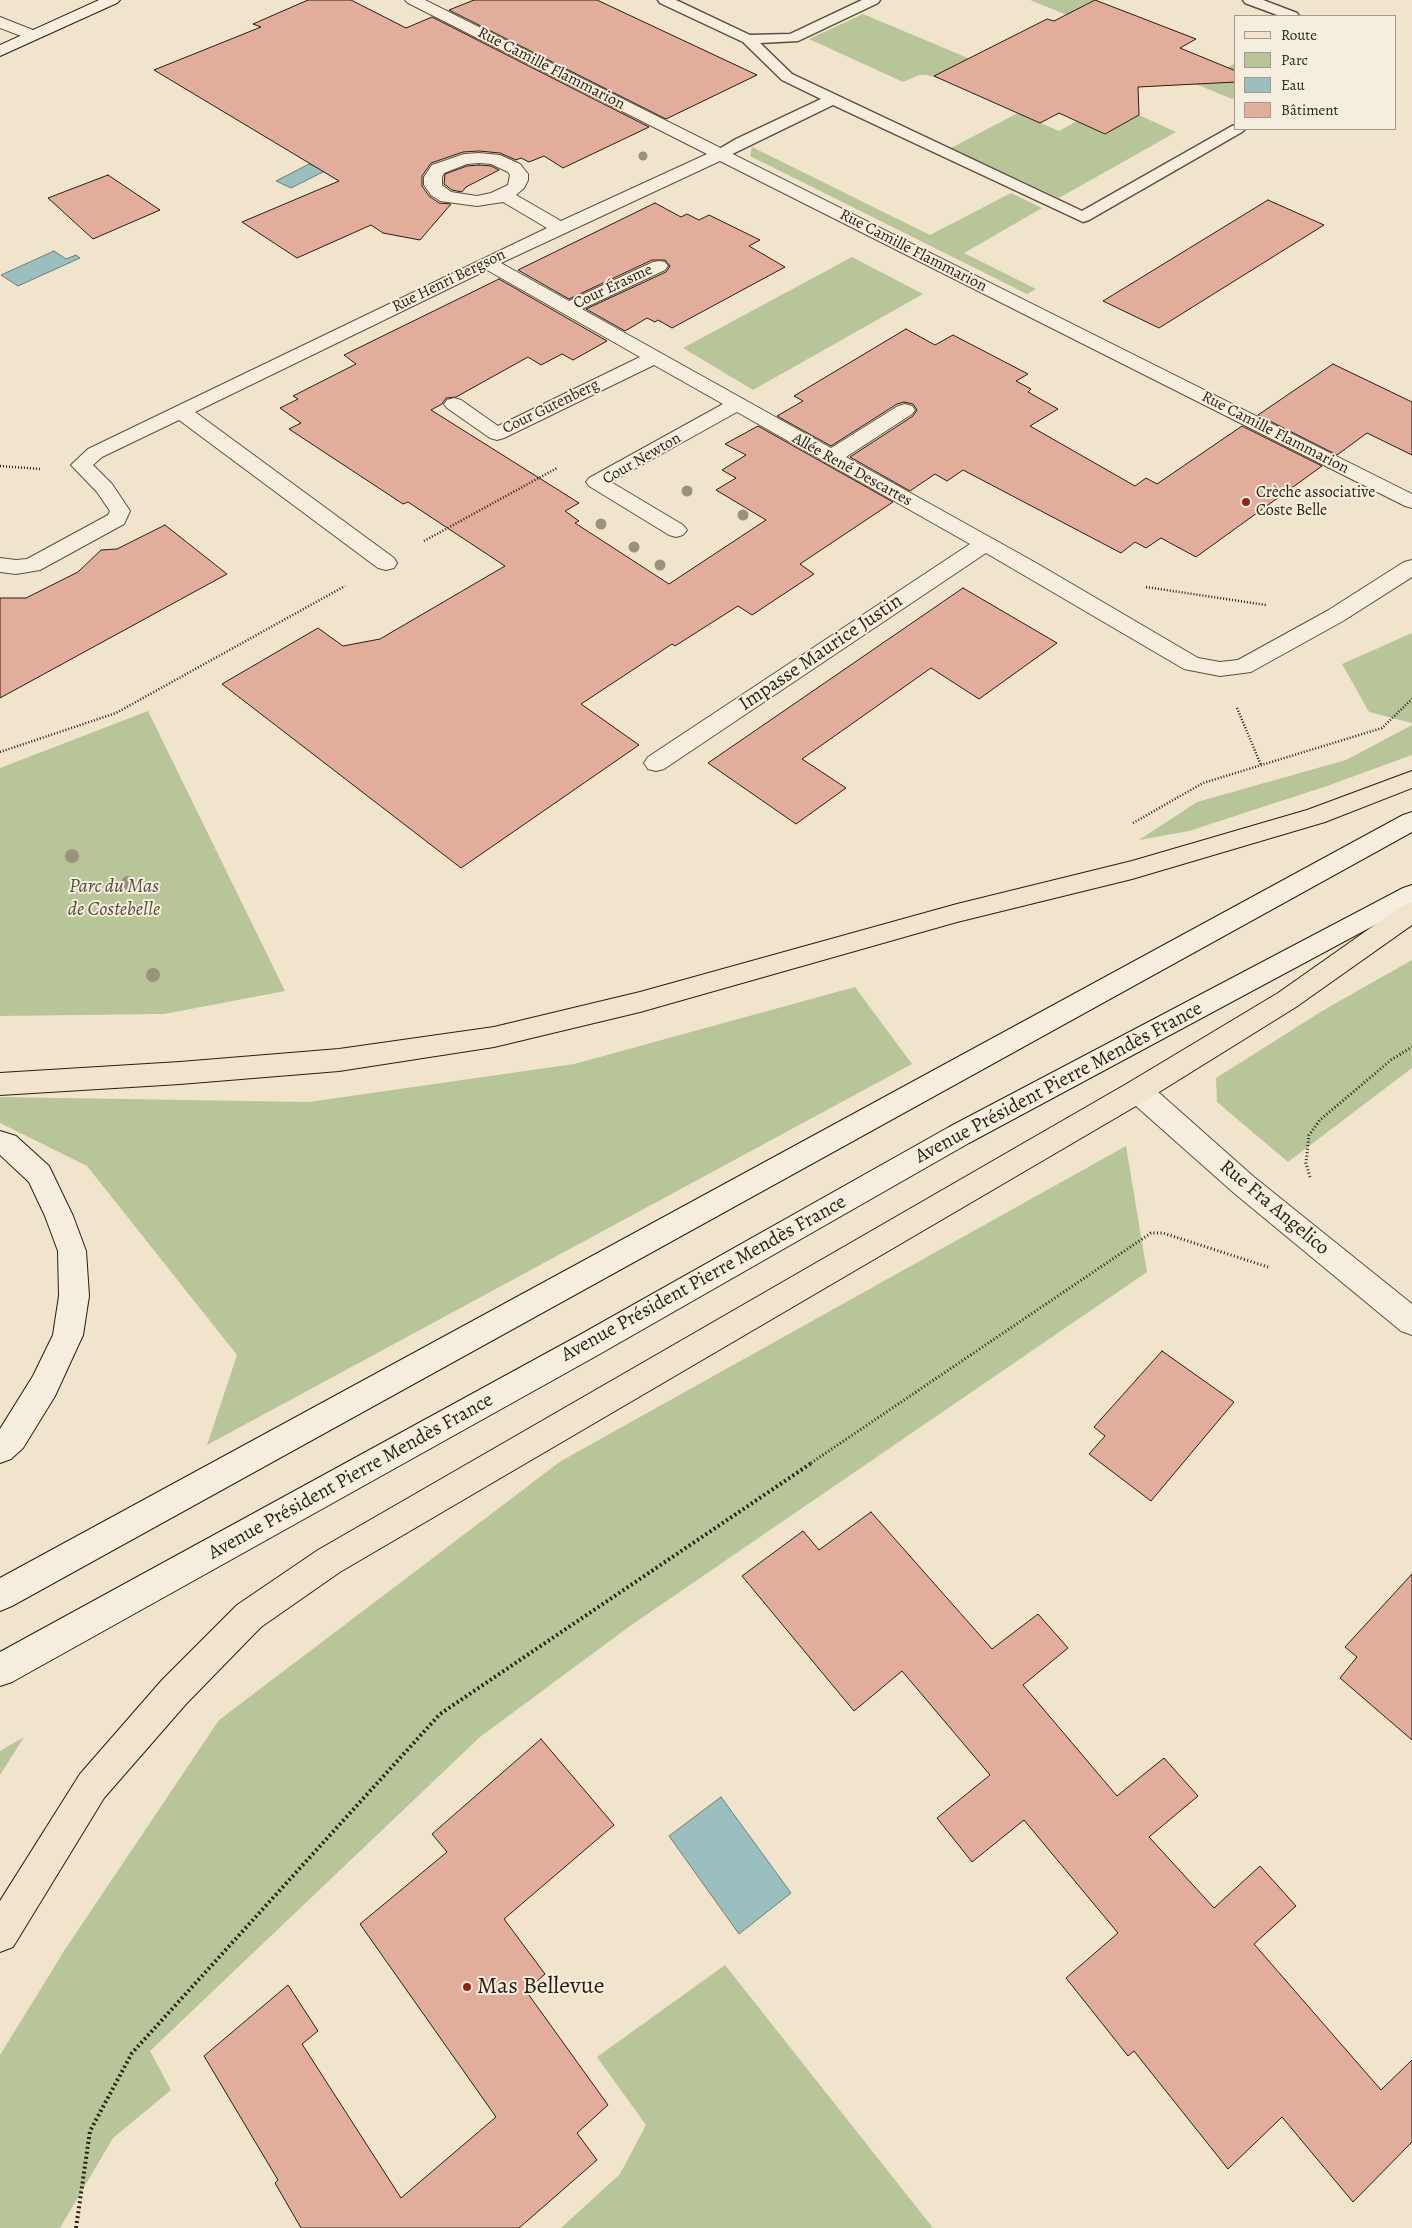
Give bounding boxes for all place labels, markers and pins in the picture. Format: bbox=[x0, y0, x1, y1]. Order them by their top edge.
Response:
place label: Crèche associative Coste Belle bbox=[1256, 483, 1375, 521]
marker: Crèche associative Coste Belle bbox=[1240, 496, 1252, 508]
place label: Mas Bellevue bbox=[477, 1973, 604, 2001]
marker: Mas Bellevue bbox=[461, 1981, 473, 1993]

